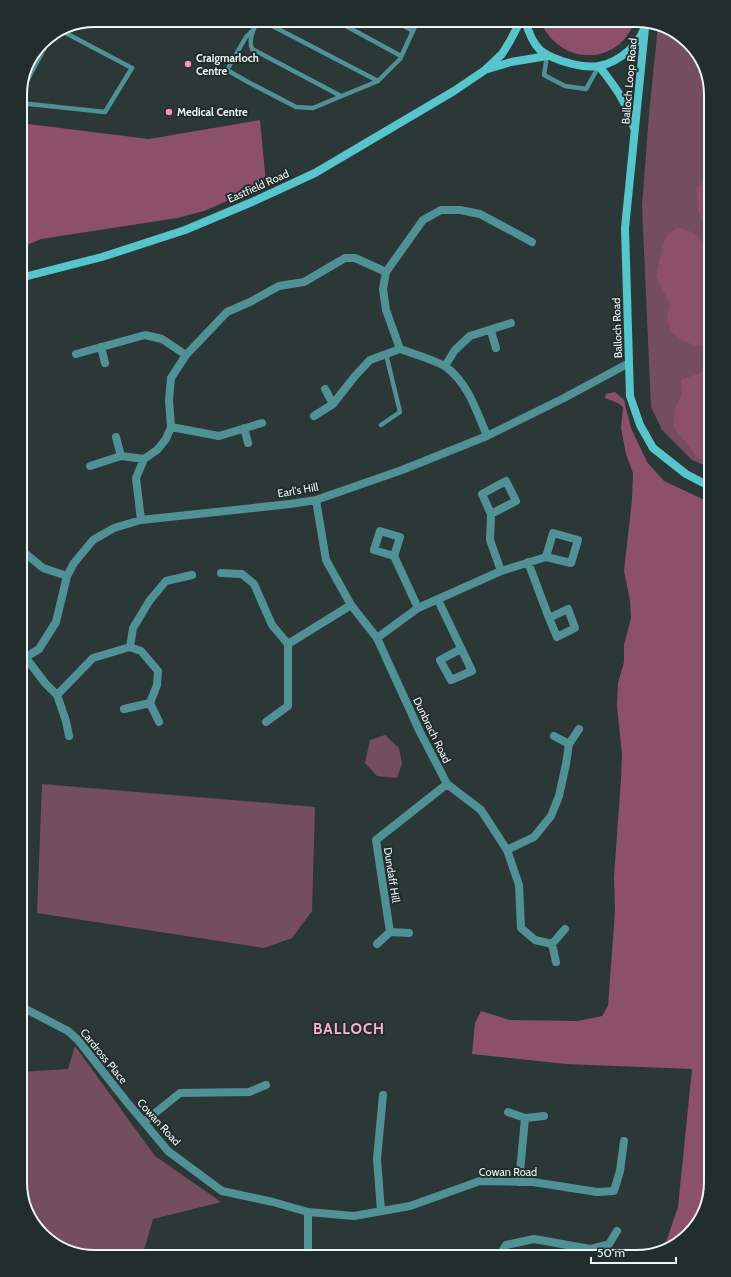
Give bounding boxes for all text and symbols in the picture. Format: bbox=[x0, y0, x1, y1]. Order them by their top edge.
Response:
street label: Balloch Loop Road bbox=[618, 37, 640, 125]
place label: Craigmarloch Centre bbox=[196, 51, 259, 78]
marker: Craigmarloch Centre bbox=[183, 59, 193, 69]
place label: Medical Centre bbox=[177, 105, 248, 119]
marker: Medical Centre bbox=[164, 107, 174, 117]
street label: Eastfield Road bbox=[225, 166, 291, 206]
street label: Balloch Road bbox=[609, 298, 625, 358]
street label: Earl's Hill bbox=[276, 479, 320, 500]
street label: Dunbrach Road bbox=[410, 695, 454, 765]
street label: Dundaff Hill bbox=[381, 846, 403, 904]
district label: BALLOCH bbox=[313, 1020, 385, 1038]
street label: Cardross Place bbox=[77, 1026, 131, 1087]
street label: Cowan Road bbox=[134, 1096, 184, 1148]
street label: Cowan Road bbox=[479, 1165, 537, 1179]
scale bar bbox=[591, 1239, 676, 1265]
text: 50 m bbox=[597, 1245, 625, 1260]

